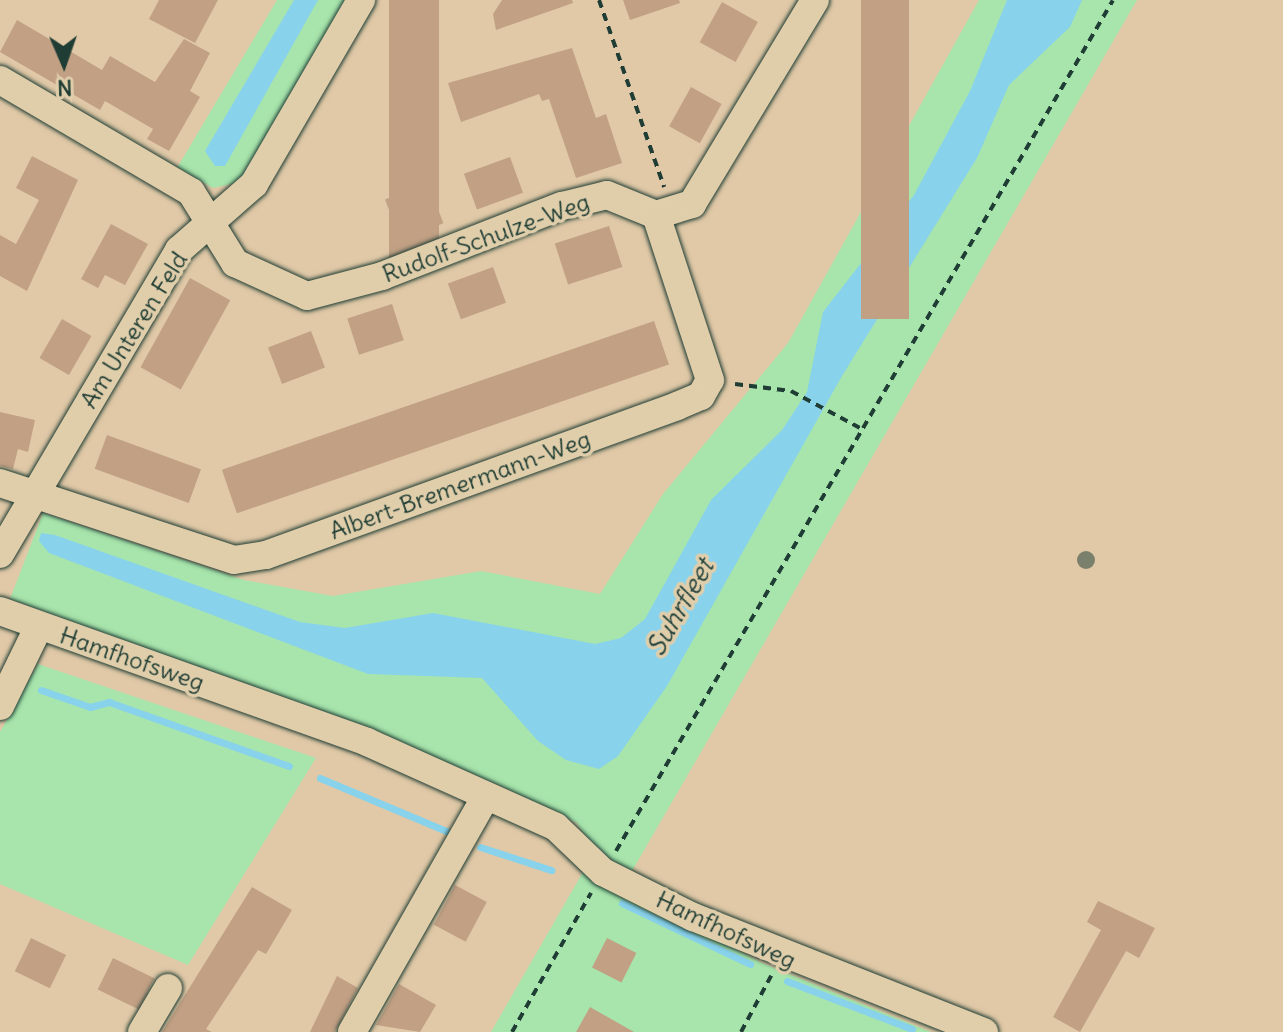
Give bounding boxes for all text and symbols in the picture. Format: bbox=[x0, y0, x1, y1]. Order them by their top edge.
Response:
north arrow bbox=[24, 24, 104, 104]
text: N bbox=[57, 74, 73, 102]
street label: Rudolf-Schulze-Weg bbox=[379, 187, 593, 289]
street label: Am Unteren Feld bbox=[74, 246, 194, 414]
street label: Albert-Bremermann-Weg bbox=[326, 424, 594, 546]
water label: Suhrfleet bbox=[640, 553, 720, 661]
street label: Hamfhofsweg bbox=[56, 621, 208, 697]
street label: Hamfhofsweg bbox=[652, 885, 800, 975]

